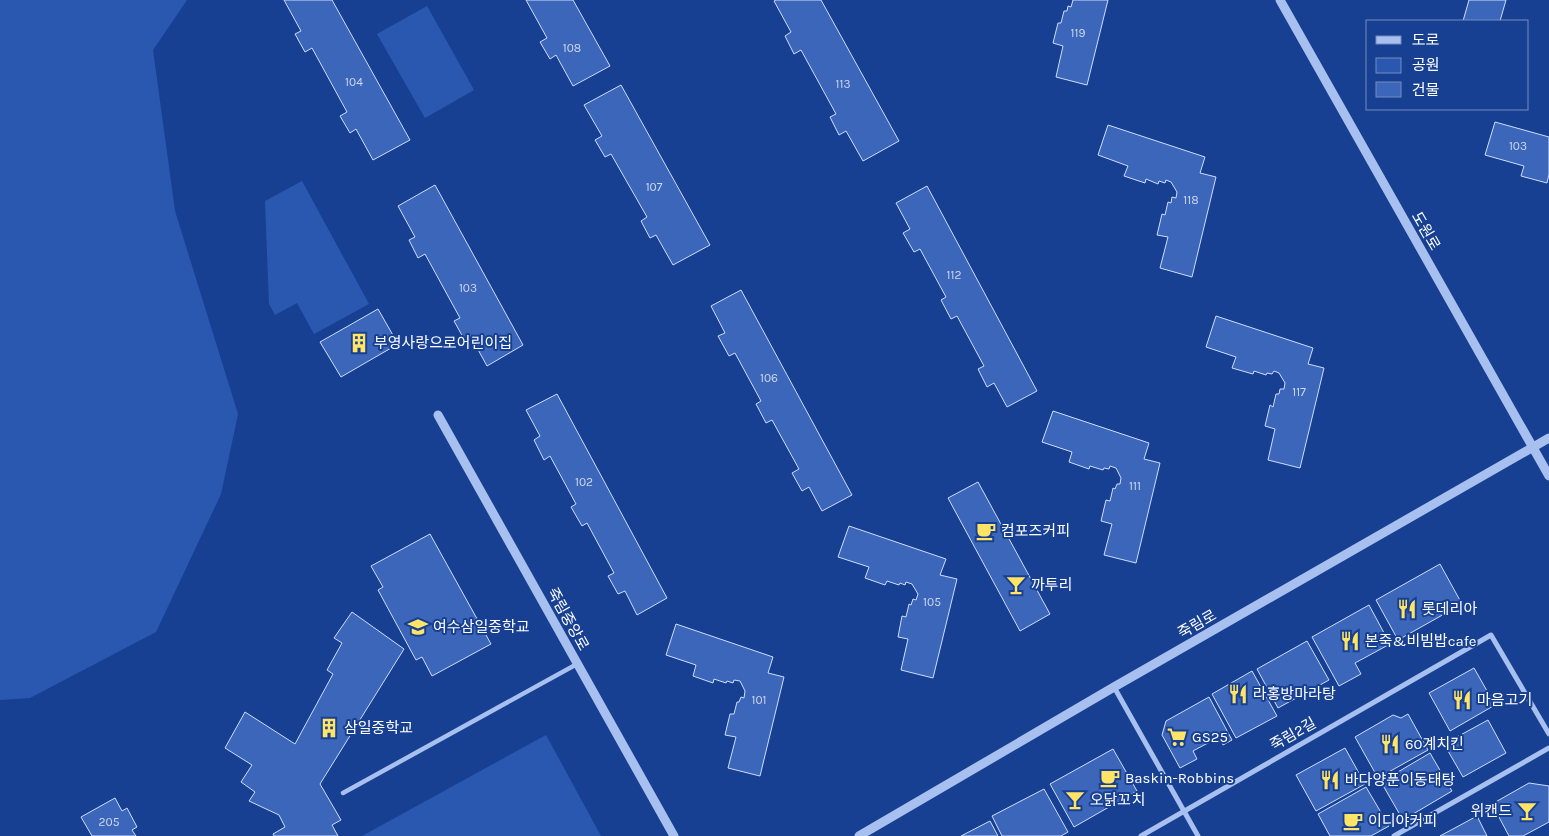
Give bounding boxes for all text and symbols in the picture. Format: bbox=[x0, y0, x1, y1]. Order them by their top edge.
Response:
legend bbox=[1366, 20, 1529, 110]
house number: 119 bbox=[1071, 26, 1085, 40]
text: 도로 bbox=[1412, 31, 1440, 49]
house number: 108 bbox=[563, 41, 581, 55]
text: 공원 bbox=[1412, 56, 1440, 74]
house number: 104 bbox=[345, 75, 363, 89]
house number: 113 bbox=[835, 77, 851, 91]
text: 건물 bbox=[1412, 81, 1440, 99]
house number: 103 bbox=[1509, 139, 1527, 153]
house number: 107 bbox=[646, 180, 663, 194]
house number: 118 bbox=[1183, 193, 1199, 207]
street label: 도원로 bbox=[1408, 209, 1444, 253]
house number: 112 bbox=[947, 268, 961, 282]
house number: 103 bbox=[459, 281, 477, 295]
building icon: 부영사랑으로어린이집 bbox=[348, 332, 370, 354]
place label: 부영사랑으로어린이집 bbox=[374, 334, 512, 352]
house number: 106 bbox=[760, 371, 778, 385]
house number: 117 bbox=[1292, 385, 1306, 399]
house number: 102 bbox=[575, 475, 593, 489]
house number: 111 bbox=[1129, 479, 1141, 493]
cafe icon: 컴포즈커피 bbox=[975, 520, 997, 542]
place label: 컴포즈커피 bbox=[1001, 522, 1070, 540]
bar icon: 까투리 bbox=[1005, 574, 1027, 596]
place label: 까투리 bbox=[1031, 576, 1072, 594]
street label: 죽림중앙로 bbox=[543, 584, 593, 654]
house number: 105 bbox=[923, 595, 941, 609]
restaurant icon: 롯데리아 bbox=[1396, 598, 1418, 620]
place label: 롯데리아 bbox=[1422, 600, 1477, 618]
street label: 죽림로 bbox=[1175, 606, 1219, 642]
school or university icon: 여수삼일중학교 bbox=[407, 616, 429, 638]
place label: 여수삼일중학교 bbox=[433, 618, 530, 636]
restaurant icon: 본죽&비빔밥cafe bbox=[1339, 630, 1361, 652]
place label: 본죽&비빔밥cafe bbox=[1365, 632, 1477, 650]
restaurant icon: 라홍방마라탕 bbox=[1227, 683, 1249, 705]
place label: 라홍방마라탕 bbox=[1253, 685, 1336, 703]
restaurant icon: 마음고기 bbox=[1451, 689, 1473, 711]
place label: 마음고기 bbox=[1477, 691, 1532, 709]
house number: 101 bbox=[751, 693, 767, 707]
street label: 죽림2길 bbox=[1267, 714, 1319, 754]
building icon: 삼일중학교 bbox=[318, 717, 340, 739]
place label: 삼일중학교 bbox=[344, 719, 413, 737]
supermarket icon: GS25 bbox=[1166, 726, 1188, 748]
place label: GS25 bbox=[1192, 728, 1228, 746]
restaurant icon: 60계치킨 bbox=[1379, 733, 1401, 755]
place label: 60계치킨 bbox=[1405, 735, 1464, 753]
cafe icon: Baskin-Robbins bbox=[1099, 767, 1121, 789]
place label: Baskin-Robbins bbox=[1125, 769, 1234, 787]
restaurant icon: 바다양푼이동태탕 bbox=[1319, 769, 1341, 791]
place label: 바다양푼이동태탕 bbox=[1345, 771, 1456, 789]
bar icon: 오닭꼬치 bbox=[1064, 789, 1086, 811]
place label: 오닭꼬치 bbox=[1090, 791, 1145, 809]
bar icon: 위캔드 bbox=[1516, 800, 1538, 822]
place label: 위캔드 bbox=[1471, 802, 1512, 820]
cafe icon: 이디야커피 bbox=[1342, 810, 1364, 832]
place label: 이디야커피 bbox=[1368, 812, 1437, 830]
house number: 205 bbox=[99, 815, 120, 829]

